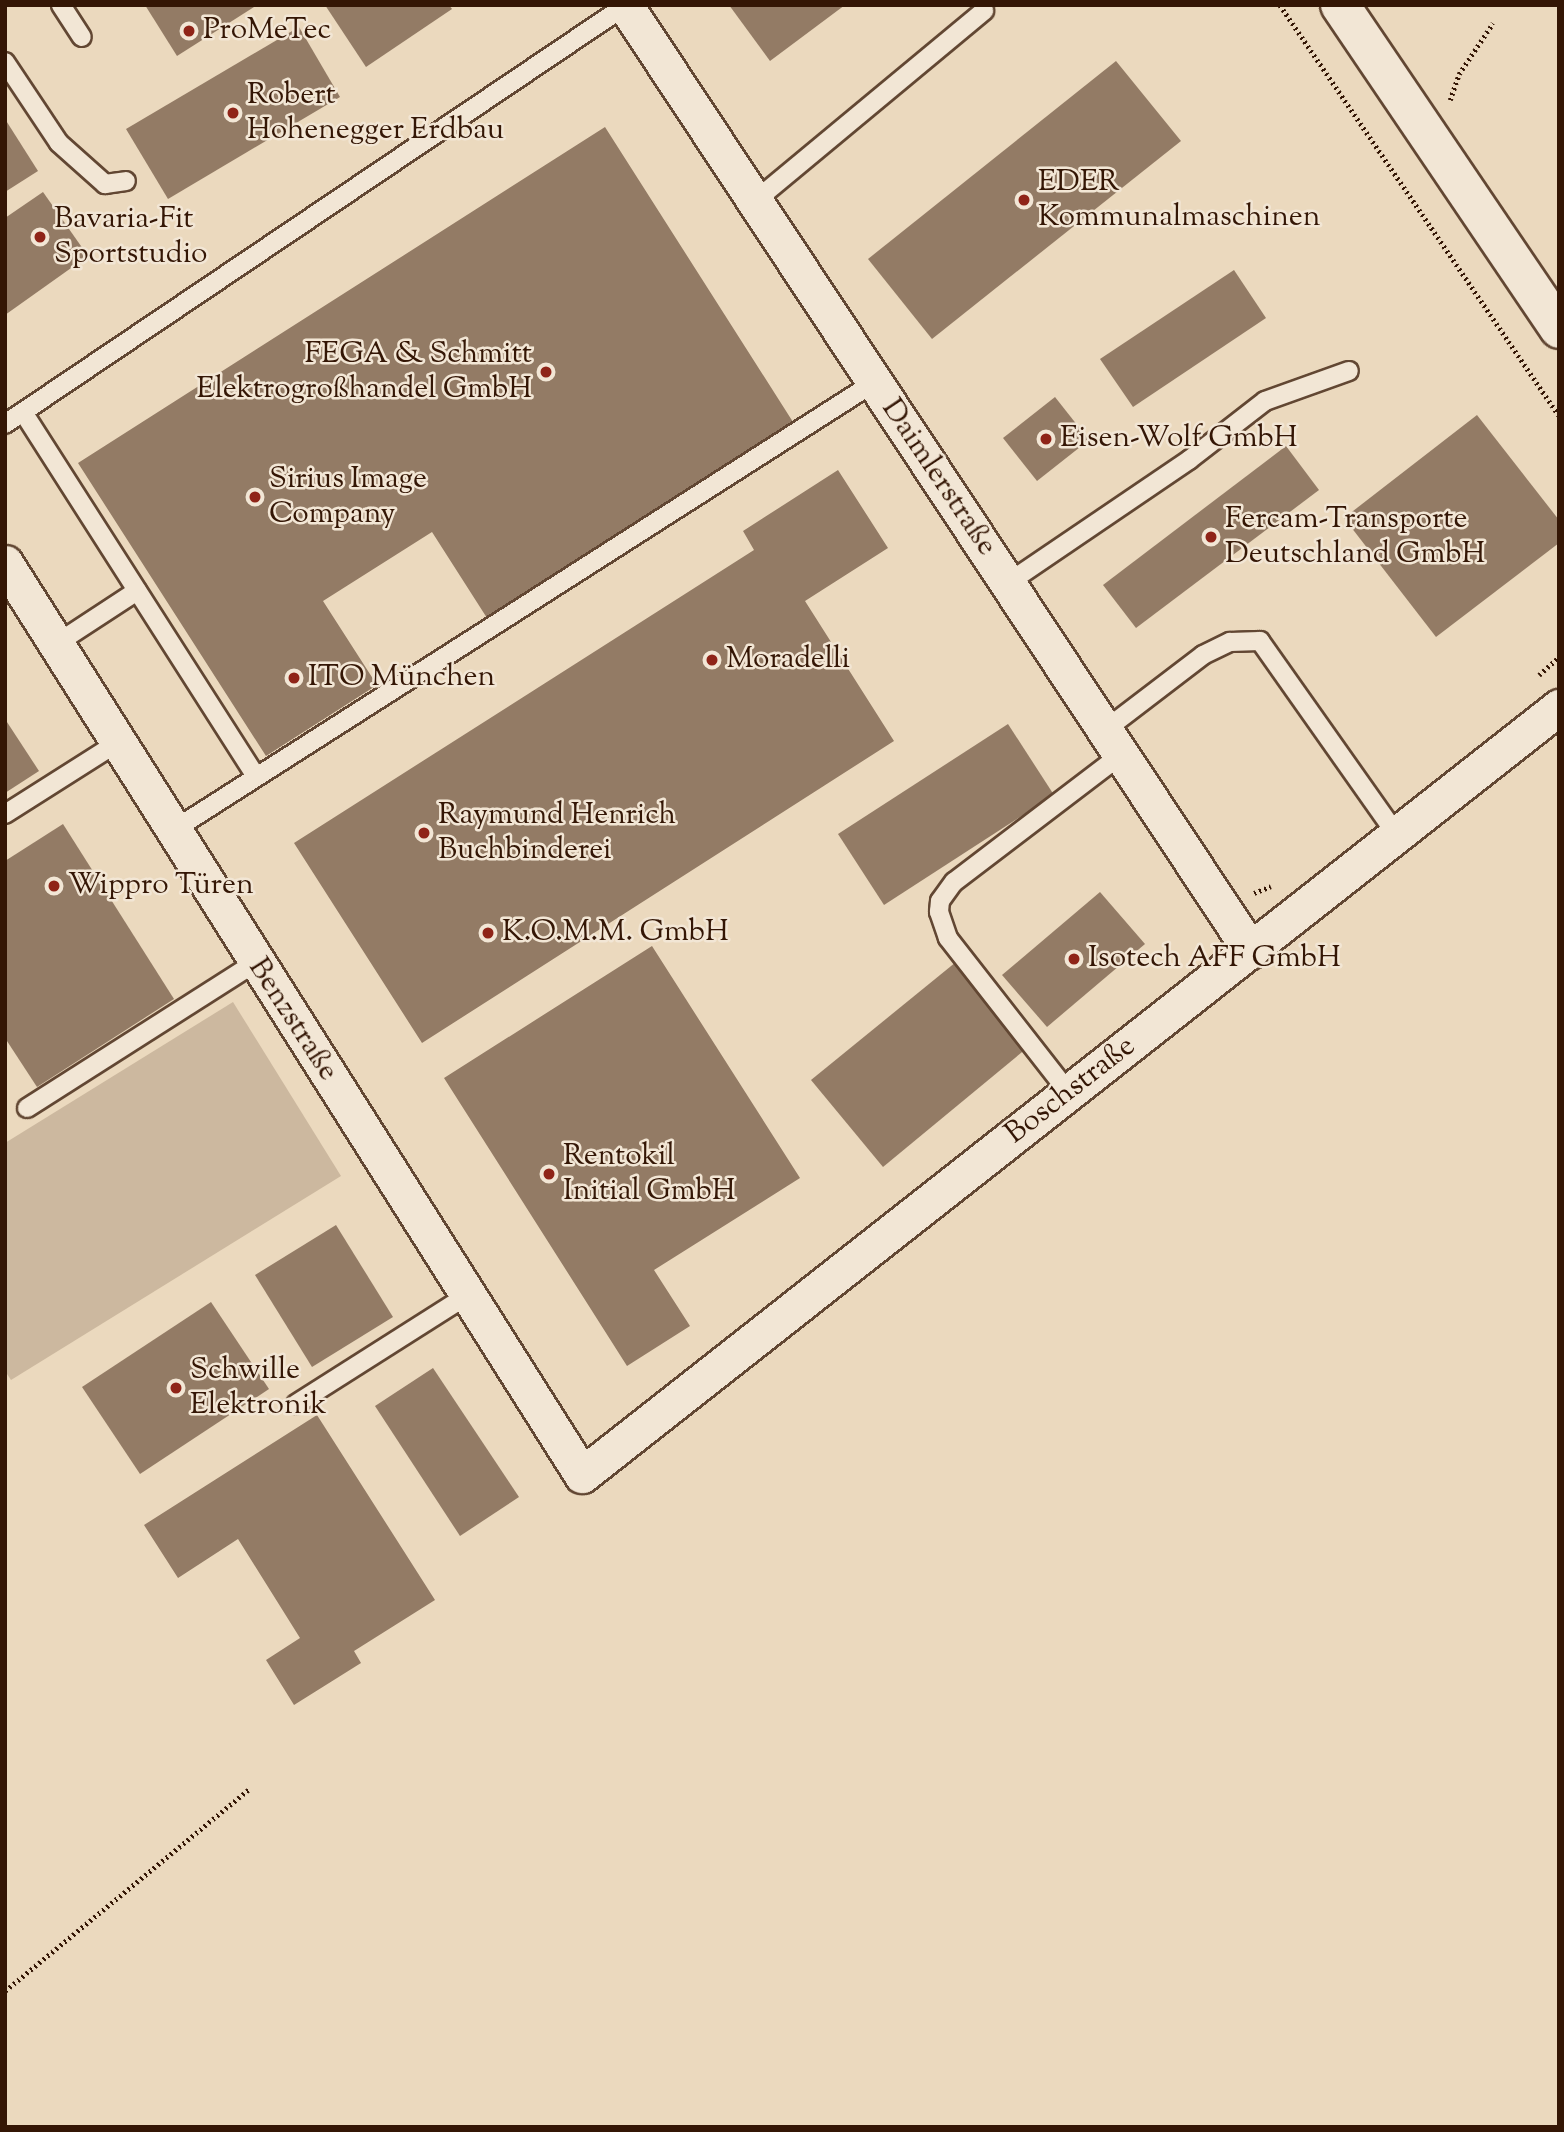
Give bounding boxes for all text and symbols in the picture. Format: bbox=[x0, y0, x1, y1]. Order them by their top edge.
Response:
place label: ProMeTec bbox=[203, 13, 331, 49]
marker: ProMeTec bbox=[181, 23, 197, 39]
place label: Robert Hohenegger Erdbau bbox=[247, 78, 504, 148]
marker: Robert Hohenegger Erdbau bbox=[225, 105, 241, 121]
place label: EDER Kommunalmaschinen bbox=[1038, 165, 1320, 235]
marker: EDER Kommunalmaschinen bbox=[1016, 192, 1032, 208]
place label: Bavaria-Fit Sportstudio bbox=[54, 202, 208, 272]
marker: Bavaria-Fit Sportstudio bbox=[32, 229, 48, 245]
place label: FEGA & Schmitt Elektrogroßhandel GmbH bbox=[197, 337, 532, 408]
marker: FEGA & Schmitt Elektrogroßhandel GmbH bbox=[538, 364, 554, 380]
street label: Daimlerstraße bbox=[872, 393, 1004, 563]
place label: Eisen-Wolf GmbH bbox=[1060, 421, 1297, 457]
marker: Eisen-Wolf GmbH bbox=[1038, 431, 1054, 447]
place label: Sirius Image Company bbox=[269, 462, 427, 532]
marker: Sirius Image Company bbox=[247, 489, 263, 505]
place label: Fercam-Transporte Deutschland GmbH bbox=[1225, 502, 1485, 572]
marker: Fercam-Transporte Deutschland GmbH bbox=[1203, 529, 1219, 545]
place label: Moradelli bbox=[726, 642, 850, 678]
marker: Moradelli bbox=[704, 652, 720, 668]
place label: ITO München bbox=[308, 660, 495, 696]
marker: ITO München bbox=[286, 670, 302, 686]
place label: Raymund Henrich Buchbinderei bbox=[438, 798, 676, 868]
marker: Raymund Henrich Buchbinderei bbox=[416, 825, 432, 841]
place label: Wippro Türen bbox=[68, 868, 254, 904]
marker: Wippro Türen bbox=[46, 878, 62, 894]
place label: K.O.M.M. GmbH bbox=[502, 915, 729, 951]
marker: K.O.M.M. GmbH bbox=[480, 925, 496, 941]
place label: Isotech AFF GmbH bbox=[1088, 941, 1341, 977]
marker: Isotech AFF GmbH bbox=[1066, 951, 1082, 967]
street label: Benzstraße bbox=[239, 952, 345, 1088]
street label: Boschstraße bbox=[999, 1029, 1143, 1153]
place label: Rentokil Initial GmbH bbox=[563, 1139, 735, 1210]
marker: Rentokil Initial GmbH bbox=[541, 1166, 557, 1182]
place label: Schwille Elektronik bbox=[190, 1353, 327, 1424]
marker: Schwille Elektronik bbox=[168, 1380, 184, 1396]

